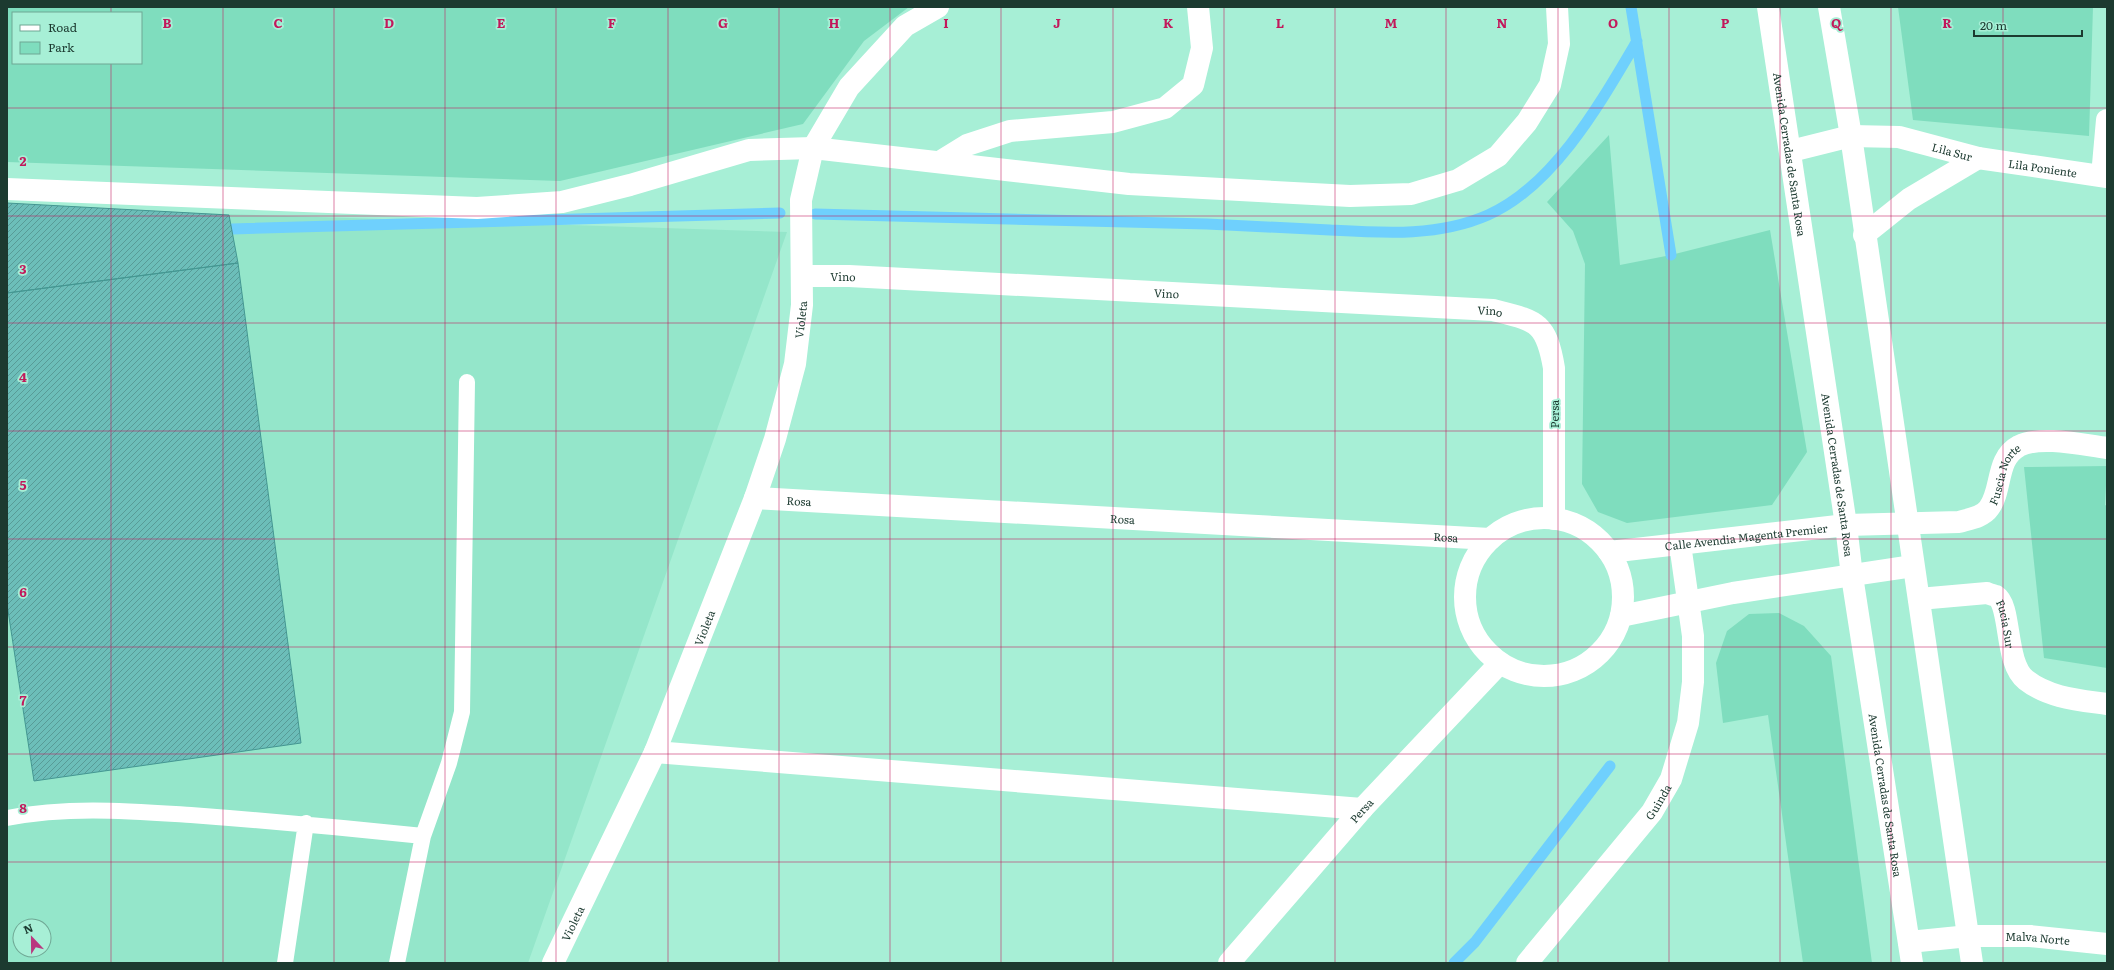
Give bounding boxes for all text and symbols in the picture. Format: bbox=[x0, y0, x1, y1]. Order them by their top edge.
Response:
legend bbox=[12, 12, 142, 64]
scale bar bbox=[1974, 12, 2082, 38]
text: B bbox=[163, 13, 172, 32]
text: C bbox=[273, 13, 283, 32]
text: D bbox=[384, 13, 394, 32]
text: E bbox=[497, 13, 506, 32]
text: F bbox=[608, 13, 616, 32]
text: G bbox=[718, 13, 728, 32]
text: H bbox=[829, 13, 840, 32]
text: I bbox=[943, 13, 949, 32]
text: J bbox=[1053, 13, 1061, 32]
text: K bbox=[1163, 13, 1174, 32]
text: L bbox=[1276, 13, 1284, 32]
text: M bbox=[1385, 13, 1398, 32]
text: N bbox=[1497, 13, 1508, 32]
text: O bbox=[1608, 13, 1618, 32]
text: P bbox=[1721, 13, 1730, 32]
text: Q bbox=[1831, 13, 1843, 32]
text: R bbox=[1942, 13, 1952, 32]
text: 20 m bbox=[1980, 16, 2007, 34]
text: Road bbox=[48, 18, 78, 36]
text: Park bbox=[48, 38, 75, 56]
street label: Avenida Cerradas de Santa Rosa bbox=[1770, 71, 1810, 237]
street label: Lila Sur bbox=[1930, 138, 1975, 164]
text: 2 bbox=[20, 151, 27, 170]
street label: Lila Poniente bbox=[2007, 155, 2078, 181]
text: 3 bbox=[19, 259, 27, 278]
street label: Vino bbox=[830, 268, 856, 284]
street label: Vino bbox=[1153, 284, 1180, 301]
street label: Violeta bbox=[790, 301, 810, 339]
street label: Vino bbox=[1477, 301, 1505, 320]
text: 4 bbox=[19, 367, 27, 386]
street label: Avenida Cerradas de Santa Rosa bbox=[1818, 392, 1858, 558]
street label: Persa bbox=[1546, 400, 1562, 428]
street label: Fuscia Norte bbox=[1984, 439, 2023, 507]
text: 5 bbox=[19, 475, 27, 494]
street label: Rosa bbox=[786, 492, 812, 509]
street label: Rosa bbox=[1110, 510, 1135, 527]
street label: Calle Avendia Magenta Premier bbox=[1664, 519, 1829, 554]
street label: Rosa bbox=[1433, 528, 1459, 545]
text: 6 bbox=[19, 582, 27, 601]
street label: Fucia Sur bbox=[1993, 596, 2019, 650]
street label: Violeta bbox=[690, 607, 718, 648]
text: 7 bbox=[19, 690, 27, 709]
street label: Avenida Cerradas de Santa Rosa bbox=[1865, 712, 1907, 878]
street label: Guinda bbox=[1641, 781, 1675, 823]
street label: Persa bbox=[1346, 794, 1377, 826]
text: 8 bbox=[19, 798, 27, 817]
street label: Violeta bbox=[557, 903, 588, 944]
north arrow bbox=[12, 918, 52, 958]
text: N bbox=[21, 919, 35, 937]
street label: Malva Norte bbox=[2005, 928, 2071, 948]

